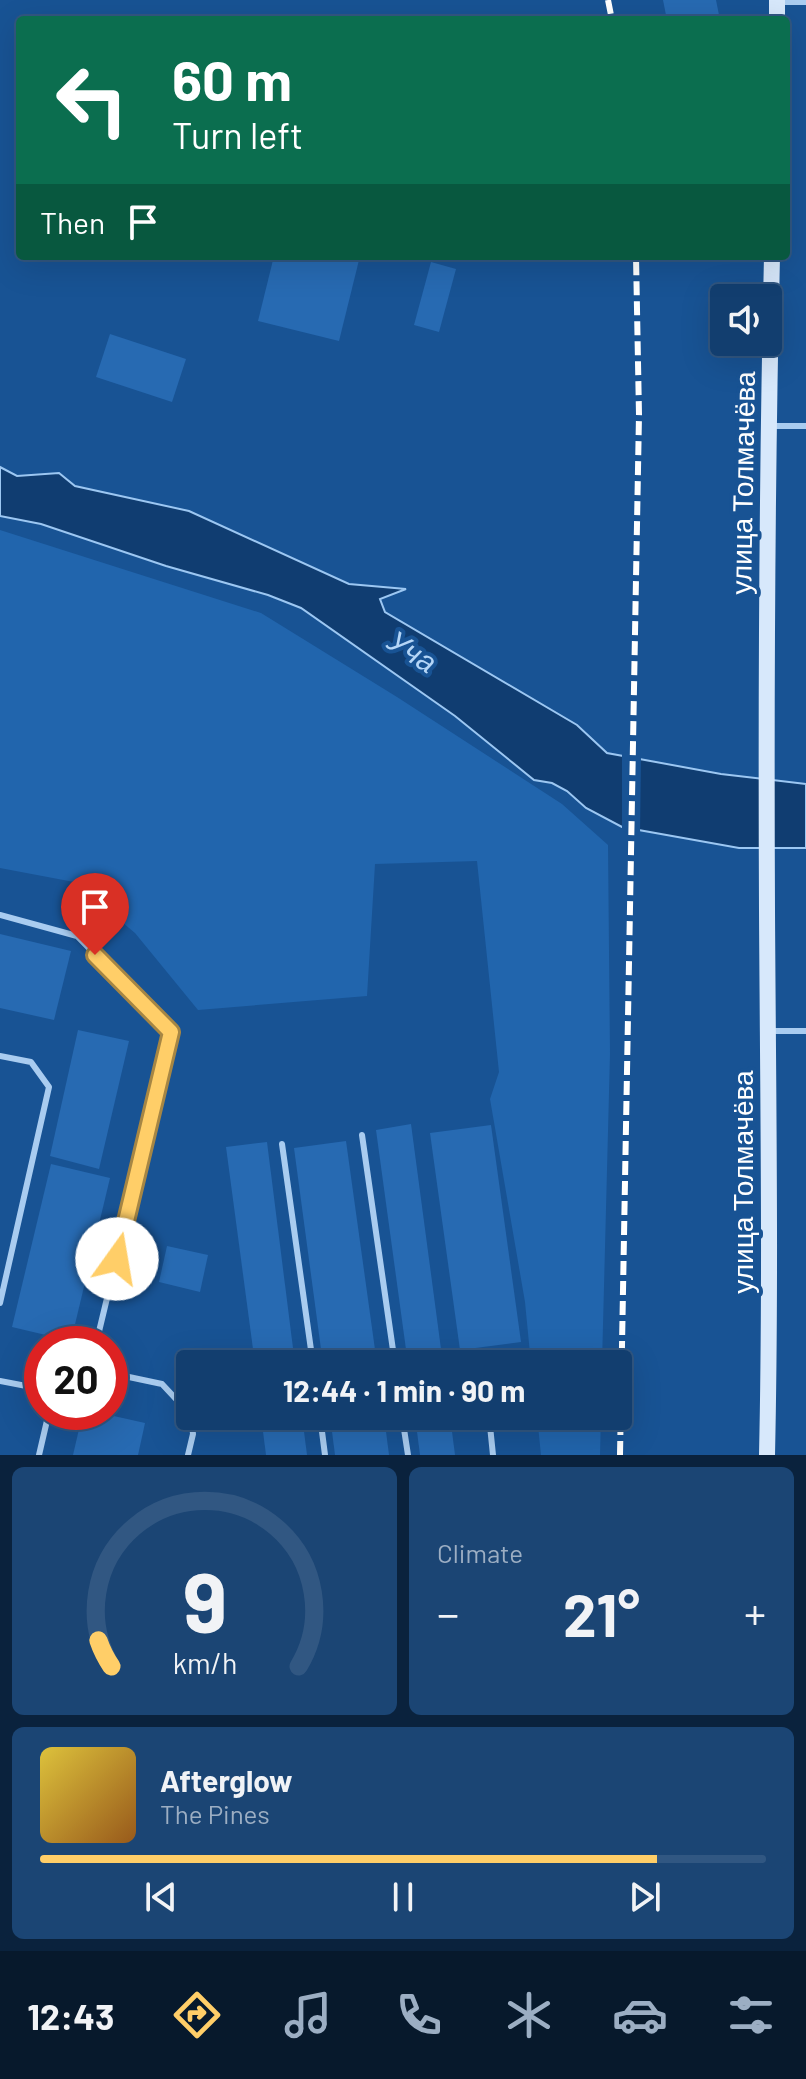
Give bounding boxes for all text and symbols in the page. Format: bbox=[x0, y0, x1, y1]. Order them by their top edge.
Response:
text: 60 m bbox=[172, 45, 292, 112]
icon: left bbox=[40, 48, 144, 152]
text: Turn left bbox=[172, 113, 303, 156]
icon: arrive bbox=[121, 200, 165, 244]
text: Then bbox=[40, 204, 105, 240]
map controls bbox=[710, 284, 782, 356]
button: sound bbox=[710, 284, 782, 356]
street label: улица Толмачёва bbox=[723, 371, 761, 595]
water label: Уча bbox=[381, 621, 444, 679]
pin bbox=[61, 873, 129, 955]
icon: arrive bbox=[73, 885, 117, 929]
street label: улица Толмачёва bbox=[725, 1070, 759, 1294]
position arrow bbox=[75, 1217, 159, 1301]
speed limit sign: 20 bbox=[24, 1326, 128, 1430]
text: 12:44 · 1 min · 90 m bbox=[283, 1372, 525, 1408]
text: Climate bbox=[437, 1537, 523, 1568]
text: 9 bbox=[182, 1550, 227, 1650]
text: 21° bbox=[563, 1577, 640, 1649]
text: − bbox=[437, 1586, 459, 1639]
text: + bbox=[744, 1586, 766, 1639]
text: km/h bbox=[172, 1645, 237, 1680]
text: Afterglow bbox=[160, 1762, 293, 1798]
text: The Pines bbox=[160, 1798, 270, 1829]
icon: previous bbox=[139, 1875, 183, 1919]
icon: pause bbox=[381, 1875, 425, 1919]
icon: next bbox=[623, 1875, 667, 1919]
icon: directions bbox=[169, 1987, 225, 2043]
icon: music bbox=[280, 1987, 336, 2043]
icon: phone bbox=[391, 1987, 447, 2043]
icon: climate bbox=[501, 1987, 557, 2043]
icon: car bbox=[612, 1987, 668, 2043]
icon: filters bbox=[723, 1987, 779, 2043]
text: 12:43 bbox=[27, 1994, 115, 2037]

